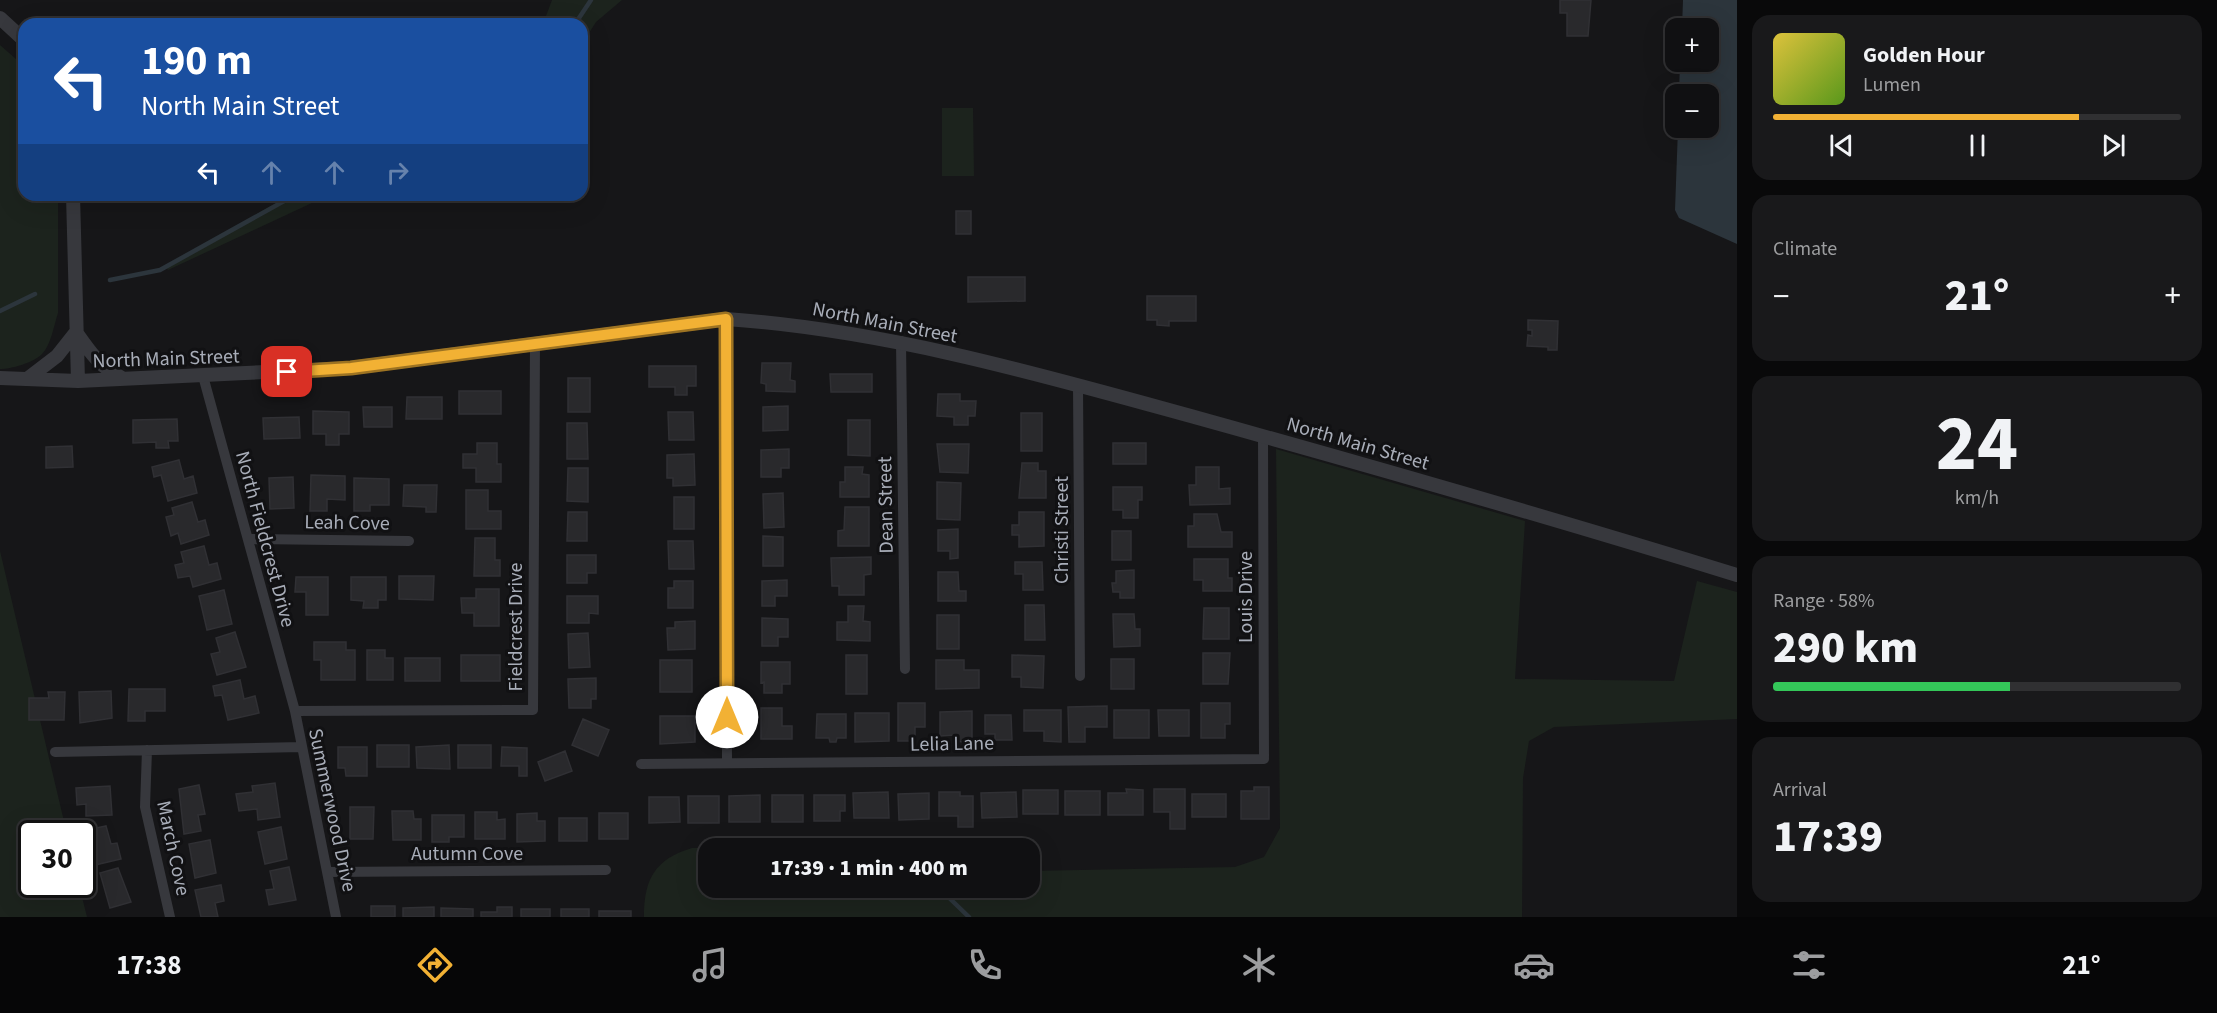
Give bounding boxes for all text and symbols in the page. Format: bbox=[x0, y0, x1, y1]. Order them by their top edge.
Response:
map controls bbox=[1665, 18, 1719, 138]
button: + bbox=[1665, 18, 1719, 72]
text: 190 m bbox=[141, 31, 252, 91]
text: Golden Hour bbox=[1863, 39, 1985, 71]
icon: left bbox=[42, 42, 120, 120]
text: Lumen bbox=[1863, 71, 1921, 99]
button: − bbox=[1665, 84, 1719, 138]
text: North Main Street bbox=[141, 87, 339, 126]
icon: previous bbox=[1825, 129, 1858, 162]
icon: pause bbox=[1961, 129, 1994, 162]
icon: next bbox=[2097, 129, 2130, 162]
icon: left bbox=[192, 156, 225, 189]
icon: ahead bbox=[255, 156, 288, 189]
icon: ahead bbox=[318, 156, 351, 189]
icon: right bbox=[381, 156, 414, 189]
text: Climate bbox=[1773, 235, 1837, 263]
text: 21° bbox=[1945, 264, 2009, 328]
text: − bbox=[1773, 273, 1789, 320]
text: + bbox=[2165, 273, 2181, 320]
street label: North Main Street bbox=[810, 295, 960, 351]
street label: North Main Street bbox=[92, 342, 240, 376]
pin bbox=[261, 346, 312, 397]
icon: arrive bbox=[270, 355, 303, 388]
text: 24 bbox=[1936, 389, 2018, 500]
street label: North Main Street bbox=[1283, 410, 1432, 478]
street label: North Fieldcrest Drive bbox=[228, 448, 302, 630]
street label: Dean Street bbox=[871, 456, 901, 554]
street label: Christi Street bbox=[1048, 476, 1076, 584]
text: km/h bbox=[1955, 484, 1999, 512]
street label: Leah Cove bbox=[304, 508, 390, 538]
street label: Louis Drive bbox=[1232, 551, 1260, 643]
street label: Fieldcrest Drive bbox=[502, 563, 530, 691]
text: Range · 58% bbox=[1773, 587, 1874, 615]
text: 290 km bbox=[1773, 616, 1918, 680]
position arrow bbox=[695, 685, 759, 749]
street label: Summerwood Drive bbox=[301, 726, 363, 895]
street label: Lelia Lane bbox=[910, 729, 994, 759]
text: Arrival bbox=[1773, 776, 1827, 804]
street label: March Cove bbox=[149, 798, 197, 899]
text: 17:39 bbox=[1773, 805, 1883, 869]
speed limit sign: 30 bbox=[18, 820, 96, 898]
street label: Autumn Cove bbox=[411, 840, 523, 868]
text: 17:39 · 1 min · 400 m bbox=[770, 852, 968, 884]
icon: directions bbox=[414, 944, 456, 986]
icon: music bbox=[689, 944, 731, 986]
icon: phone bbox=[964, 944, 1006, 986]
icon: climate bbox=[1238, 944, 1280, 986]
icon: car bbox=[1513, 944, 1555, 986]
icon: filters bbox=[1788, 944, 1830, 986]
text: 17:38 bbox=[116, 946, 181, 985]
text: 21° bbox=[2062, 946, 2101, 985]

